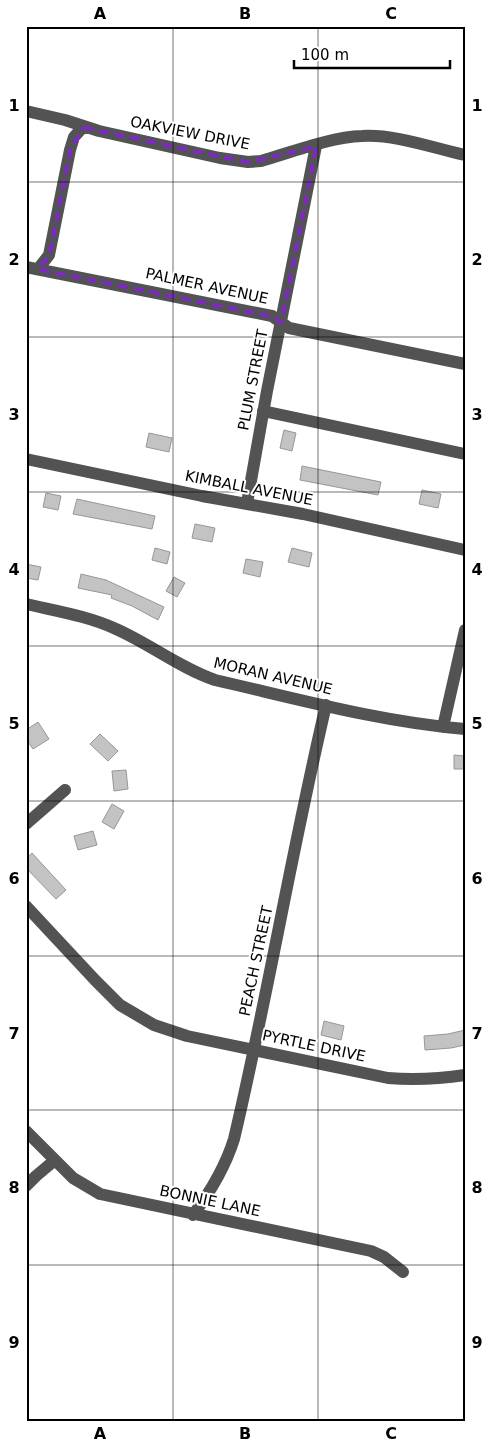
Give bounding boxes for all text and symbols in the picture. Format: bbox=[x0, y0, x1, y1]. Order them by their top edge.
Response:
text: A bbox=[94, 4, 107, 23]
text: B bbox=[239, 4, 251, 23]
text: C bbox=[385, 4, 397, 23]
scale bar bbox=[294, 38, 450, 70]
text: 100 m bbox=[301, 46, 349, 64]
text: 1 bbox=[8, 96, 20, 115]
text: 1 bbox=[471, 96, 483, 115]
street label: OAKVIEW DRIVE bbox=[129, 113, 251, 153]
text: 2 bbox=[8, 250, 20, 269]
text: 2 bbox=[471, 250, 483, 269]
street label: PALMER AVENUE bbox=[144, 264, 270, 308]
street label: PLUM STREET bbox=[234, 327, 272, 432]
text: 3 bbox=[8, 405, 20, 424]
text: 3 bbox=[471, 405, 483, 424]
street label: KIMBALL AVENUE bbox=[183, 467, 315, 509]
text: 4 bbox=[8, 560, 20, 579]
text: 4 bbox=[471, 560, 483, 579]
street label: MORAN AVENUE bbox=[212, 654, 334, 698]
text: 5 bbox=[8, 714, 20, 733]
text: 5 bbox=[471, 714, 483, 733]
text: 6 bbox=[8, 869, 20, 888]
text: 6 bbox=[471, 869, 483, 888]
street label: PEACH STREET bbox=[236, 903, 277, 1018]
text: 7 bbox=[8, 1024, 20, 1043]
text: 7 bbox=[471, 1024, 483, 1043]
street label: PYRTLE DRIVE bbox=[261, 1026, 367, 1066]
text: 8 bbox=[8, 1178, 20, 1197]
text: 8 bbox=[471, 1178, 483, 1197]
street label: BONNIE LANE bbox=[158, 1182, 262, 1220]
text: 9 bbox=[8, 1333, 20, 1352]
text: 9 bbox=[471, 1333, 483, 1352]
text: A bbox=[94, 1424, 107, 1443]
text: B bbox=[239, 1424, 251, 1443]
text: C bbox=[385, 1424, 397, 1443]

